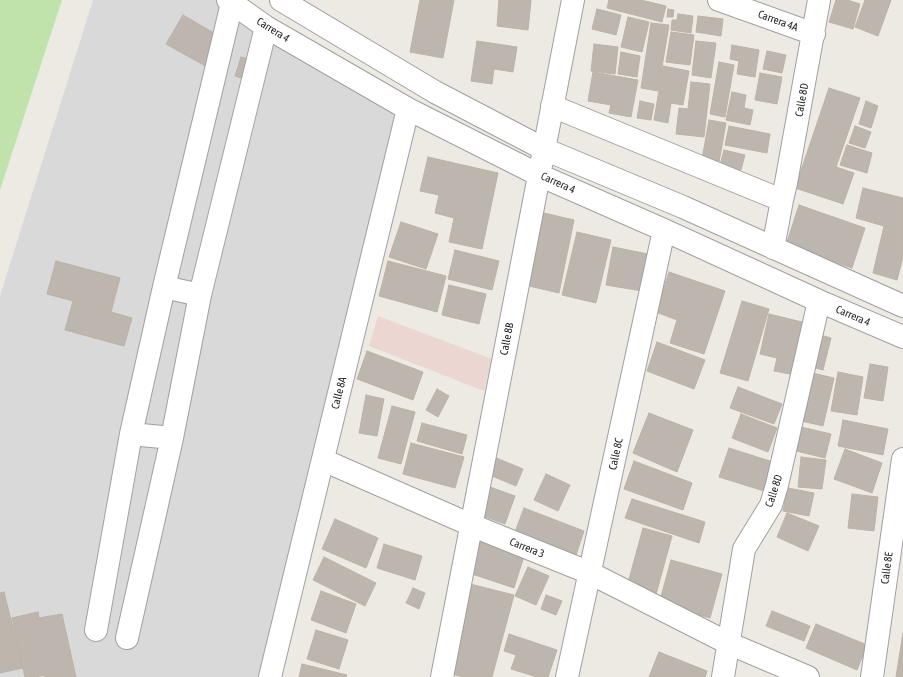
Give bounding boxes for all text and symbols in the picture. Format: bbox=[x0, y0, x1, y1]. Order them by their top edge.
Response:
street label: Carrera 4A bbox=[756, 8, 800, 34]
street label: Carrera 4 bbox=[254, 15, 292, 45]
street label: Calle 8D bbox=[793, 82, 811, 118]
street label: Carrera 4 bbox=[539, 170, 577, 196]
street label: Carrera 4 bbox=[834, 303, 872, 329]
street label: Calle 8B bbox=[497, 322, 517, 356]
street label: Calle 8A bbox=[329, 375, 349, 411]
street label: Calle 8C bbox=[606, 437, 626, 471]
street label: Calle 8D bbox=[763, 473, 785, 509]
street label: Carrera 3 bbox=[508, 535, 546, 561]
street label: Calle 8E bbox=[878, 551, 896, 585]

